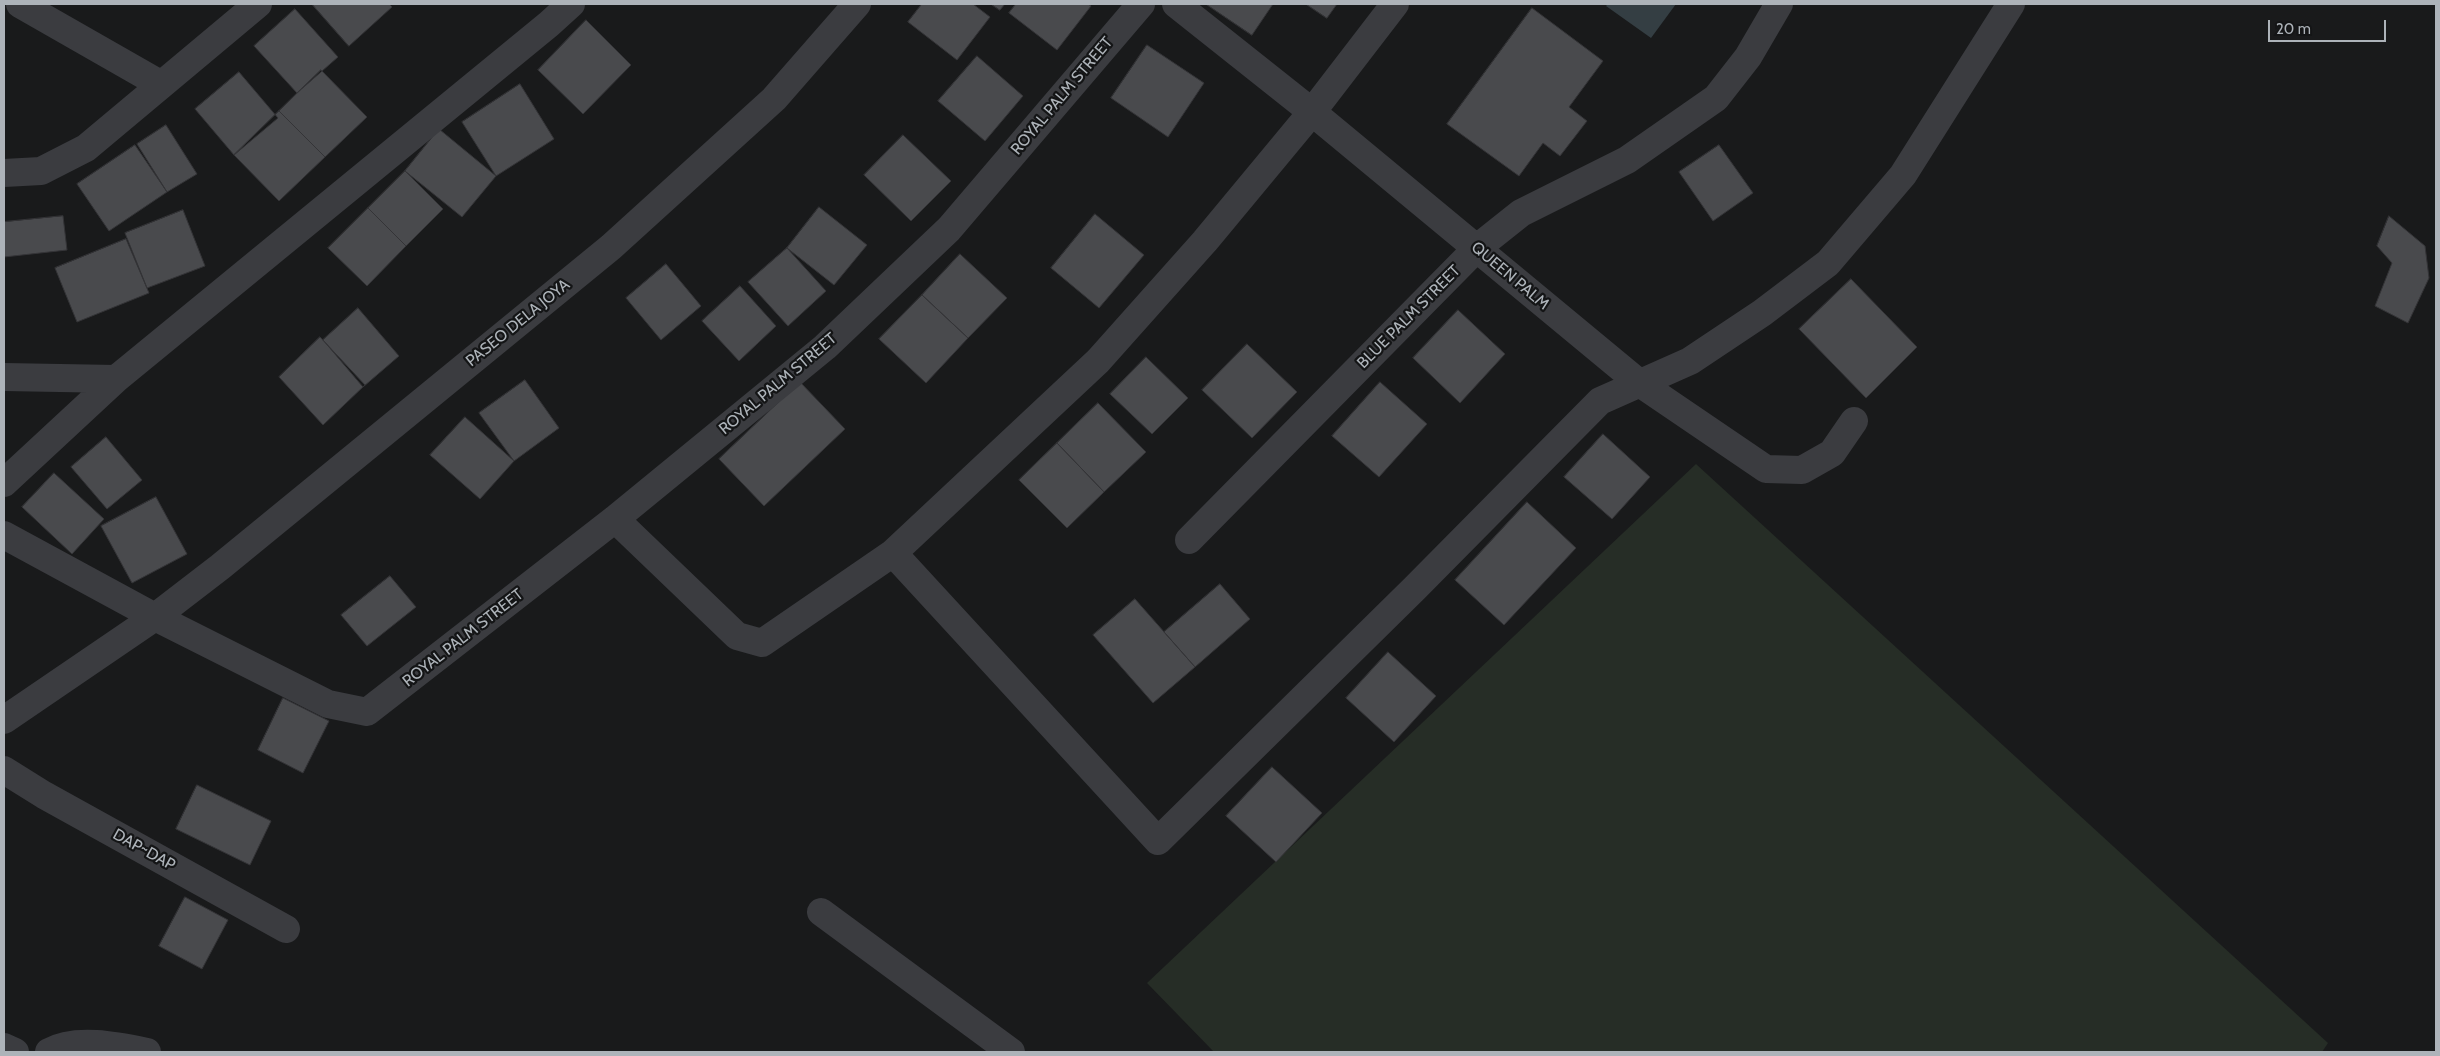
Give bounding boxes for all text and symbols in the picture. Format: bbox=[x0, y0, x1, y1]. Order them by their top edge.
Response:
scale bar bbox=[2270, 10, 2388, 42]
text: 20 m bbox=[2276, 20, 2311, 38]
street label: ROYAL PALM STREET bbox=[1007, 33, 1117, 159]
street label: QUEEN PALM bbox=[1467, 238, 1553, 314]
street label: BLUE PALM STREET bbox=[1353, 261, 1465, 373]
street label: PASEO DELA JOYA bbox=[462, 275, 574, 371]
street label: ROYAL PALM STREET bbox=[715, 329, 841, 439]
street label: ROYAL PALM STREET bbox=[399, 585, 527, 691]
street label: DAP~DAP bbox=[109, 825, 179, 875]

